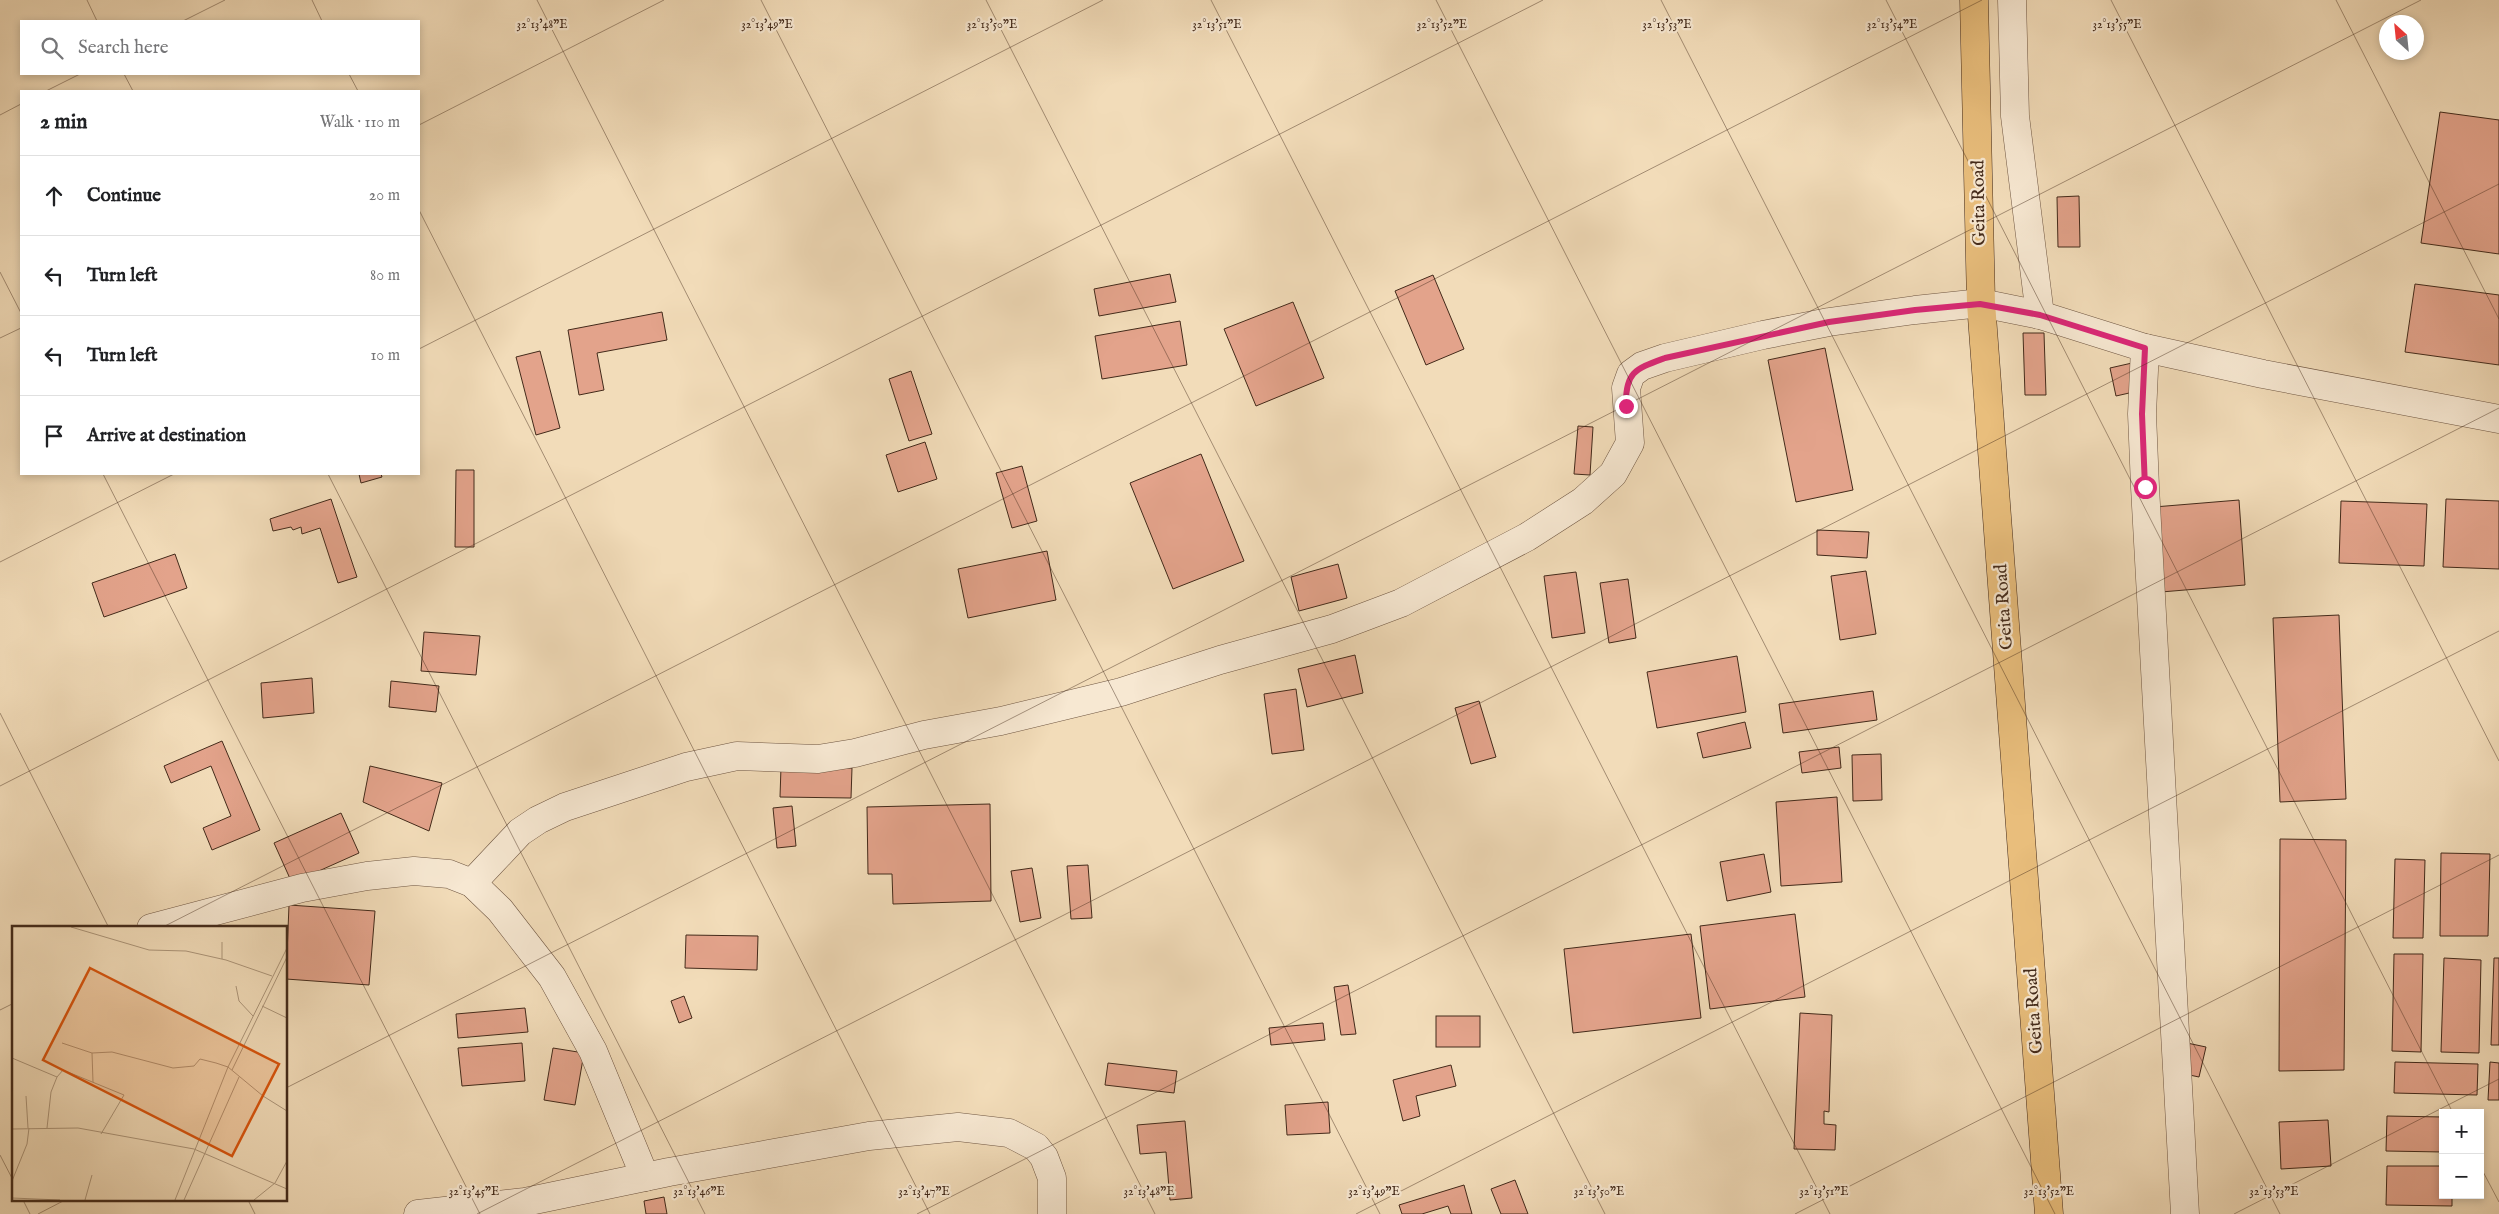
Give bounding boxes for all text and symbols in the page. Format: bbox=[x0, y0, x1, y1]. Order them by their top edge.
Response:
north arrow bbox=[2379, 15, 2424, 60]
text: 32°13'48"E bbox=[516, 17, 568, 32]
text: 32°13'49"E bbox=[741, 17, 793, 32]
text: 32°13'50"E bbox=[967, 17, 1017, 32]
text: 32°13'51"E bbox=[1192, 17, 1242, 32]
text: 32°13'52"E bbox=[1417, 17, 1467, 32]
text: 32°13'53"E bbox=[1642, 17, 1692, 32]
text: 32°13'54"E bbox=[1867, 17, 1917, 32]
text: 32°13'55"E bbox=[2092, 17, 2142, 32]
search box bbox=[20, 20, 420, 75]
icon: search bbox=[38, 34, 66, 62]
text: Search here bbox=[78, 36, 169, 60]
text: 2 min bbox=[40, 109, 87, 136]
text: Walk · 110 m bbox=[320, 113, 400, 133]
street label: Geita Road bbox=[1967, 159, 1992, 246]
icon: ahead bbox=[40, 182, 68, 210]
text: Continue bbox=[87, 184, 161, 208]
text: 20 m bbox=[369, 186, 400, 206]
icon: left bbox=[40, 262, 68, 290]
text: Turn left bbox=[87, 264, 158, 288]
text: 80 m bbox=[370, 266, 400, 286]
icon: left bbox=[40, 342, 68, 370]
text: Turn left bbox=[87, 344, 158, 368]
text: 10 m bbox=[370, 346, 400, 366]
route end bbox=[1615, 395, 1638, 418]
icon: arrive bbox=[40, 422, 68, 450]
text: Arrive at destination bbox=[87, 424, 246, 448]
route start bbox=[2134, 476, 2157, 499]
street label: Geita Road bbox=[1990, 563, 2019, 651]
inset map bbox=[12, 926, 288, 1202]
street label: Geita Road bbox=[2020, 967, 2049, 1055]
map controls bbox=[2439, 1109, 2484, 1199]
button: + bbox=[2439, 1109, 2484, 1154]
button: − bbox=[2439, 1154, 2484, 1199]
text: 32°13'45"E bbox=[449, 1184, 499, 1199]
text: 32°13'46"E bbox=[673, 1184, 725, 1199]
text: 32°13'47"E bbox=[898, 1184, 950, 1199]
text: 32°13'48"E bbox=[1123, 1184, 1175, 1199]
text: 32°13'49"E bbox=[1348, 1184, 1400, 1199]
text: 32°13'50"E bbox=[1574, 1184, 1624, 1199]
text: 32°13'51"E bbox=[1799, 1184, 1849, 1199]
text: 32°13'52"E bbox=[2024, 1184, 2074, 1199]
text: 32°13'53"E bbox=[2249, 1184, 2299, 1199]

